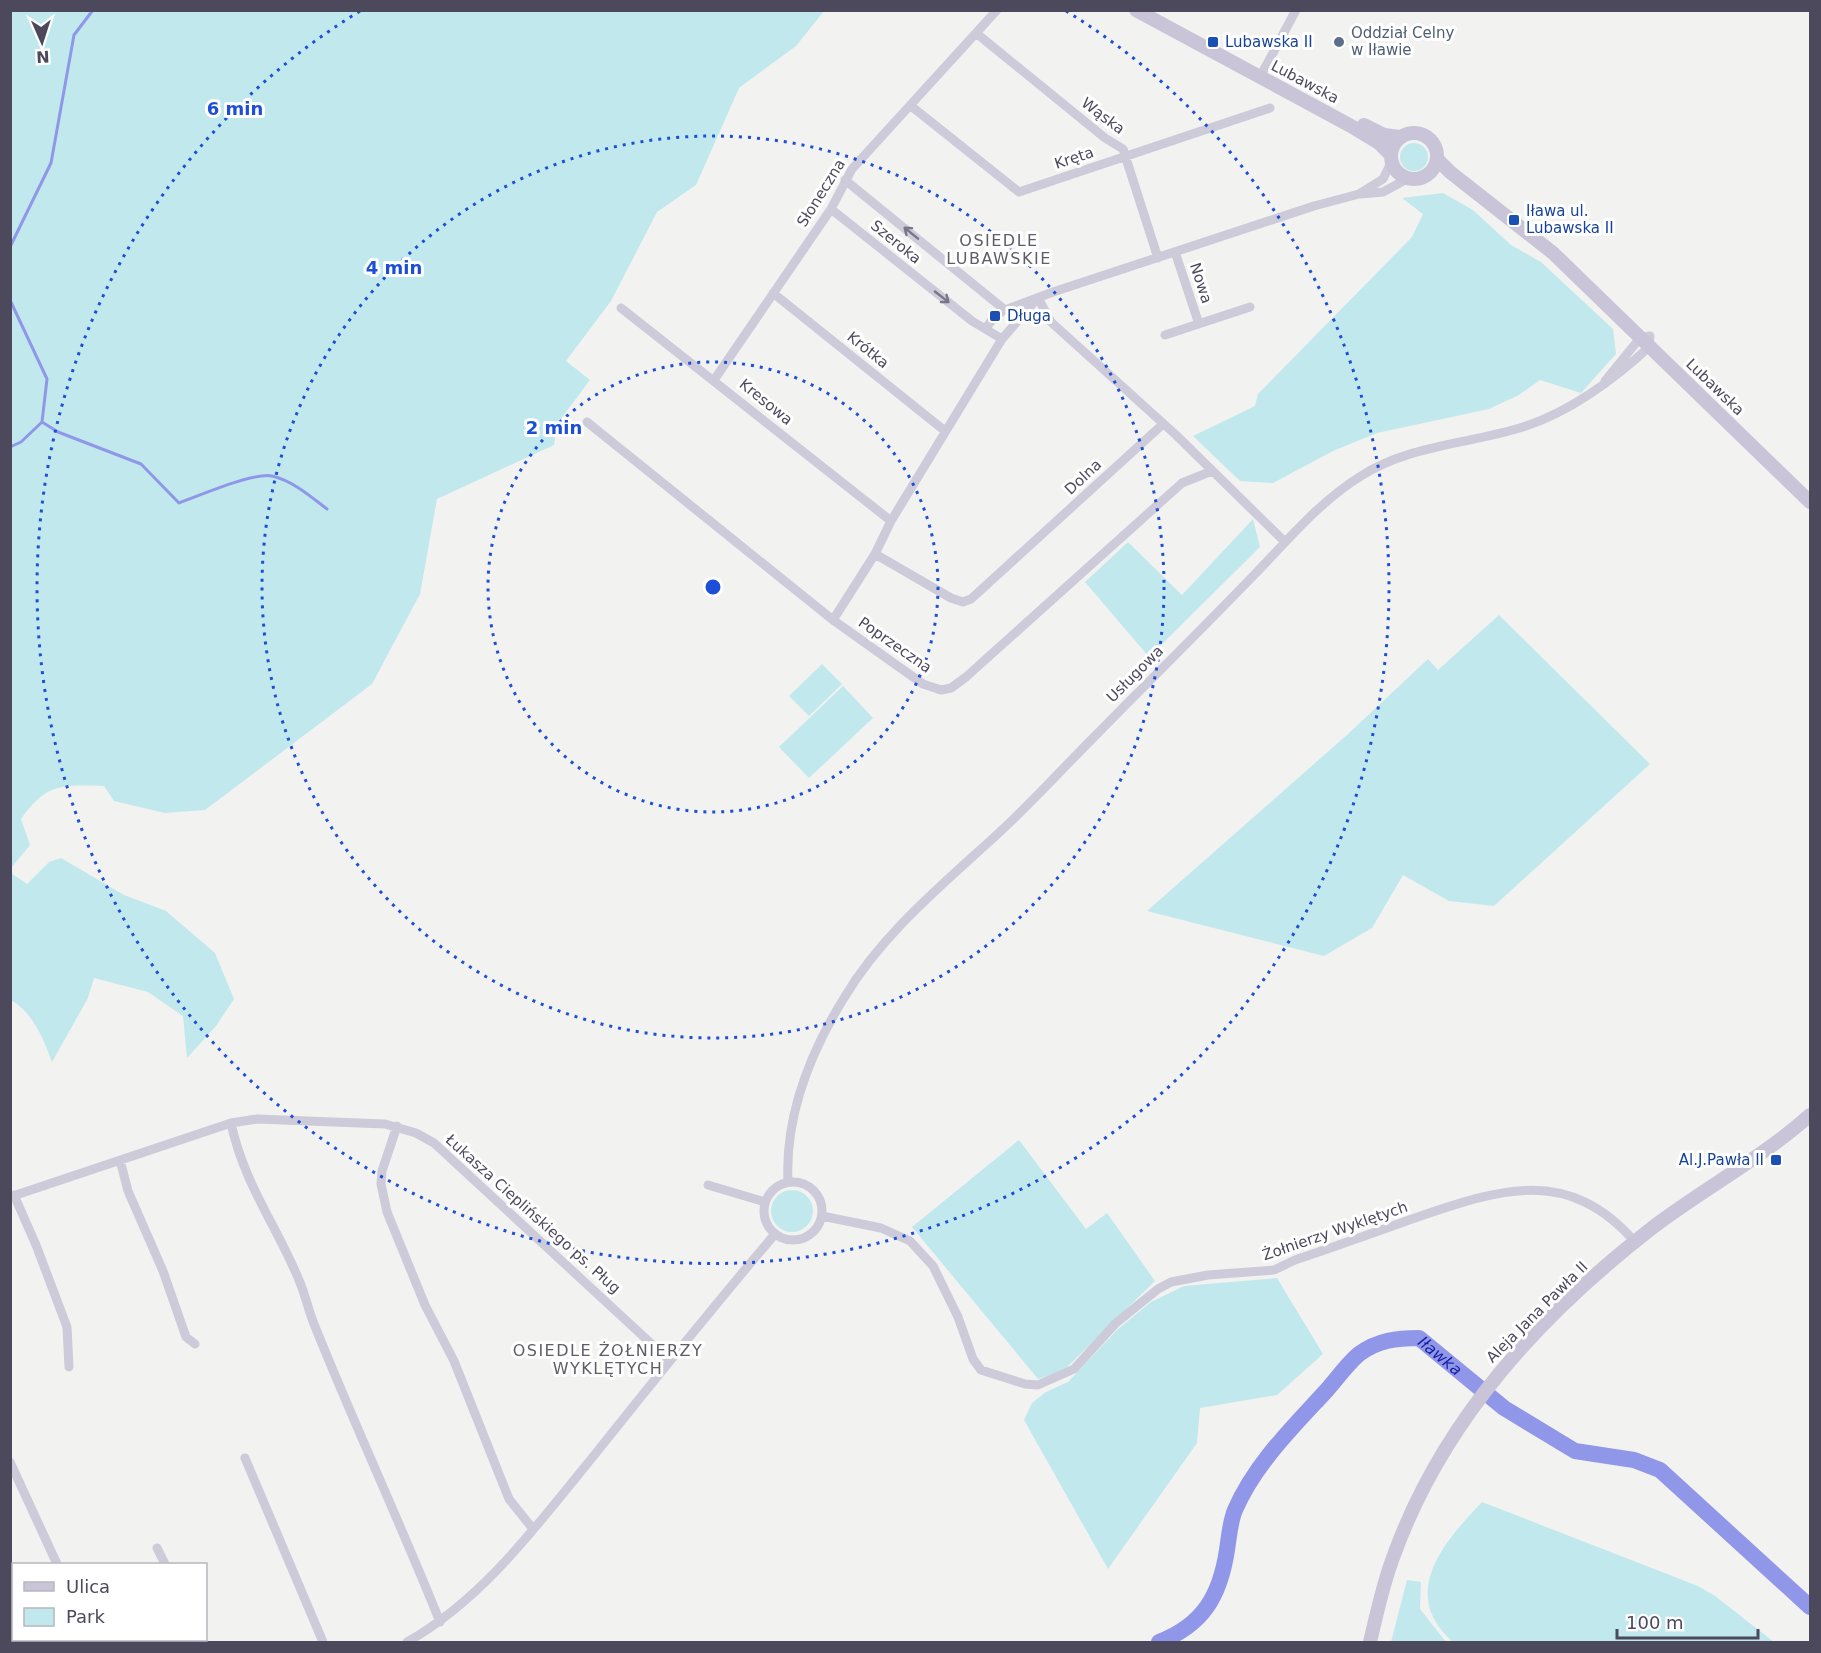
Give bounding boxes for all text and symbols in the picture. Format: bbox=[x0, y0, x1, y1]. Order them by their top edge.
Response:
north arrow bbox=[12, 12, 72, 72]
place label: Oddział Celny w Iławie bbox=[1351, 24, 1454, 59]
place label: Lubawska II bbox=[1225, 33, 1313, 51]
marker: Lubawska II bbox=[1206, 35, 1220, 49]
marker: Oddział Celny w Iławie bbox=[1332, 35, 1346, 49]
text: N bbox=[36, 47, 50, 66]
street label: Lubawska bbox=[1268, 57, 1342, 107]
street label: Wąska bbox=[1078, 94, 1128, 138]
text: 6 min bbox=[207, 98, 263, 119]
street label: Kręta bbox=[1052, 143, 1096, 173]
street label: Słoneczna bbox=[793, 156, 849, 230]
place label: Iława ul. Lubawska II bbox=[1526, 202, 1614, 237]
marker: Iława ul. Lubawska II bbox=[1507, 213, 1521, 227]
street label: Szeroka bbox=[867, 216, 925, 268]
one-way arrow bbox=[903, 227, 919, 240]
district label: OSIEDLE LUBAWSKIE bbox=[946, 231, 1052, 268]
text: 4 min bbox=[366, 257, 422, 278]
street label: Nowa bbox=[1186, 260, 1216, 306]
one-way arrow bbox=[934, 291, 950, 304]
place label: Długa bbox=[1007, 307, 1051, 325]
marker: Długa bbox=[988, 309, 1002, 323]
street label: Krótka bbox=[844, 328, 892, 372]
street label: Lubawska bbox=[1682, 355, 1748, 419]
street label: Kresowa bbox=[736, 375, 796, 429]
text: 2 min bbox=[526, 417, 582, 438]
street label: Dolna bbox=[1061, 456, 1105, 498]
centre of rings bbox=[703, 577, 723, 597]
street label: Poprzeczna bbox=[855, 613, 935, 677]
street label: Usługowa bbox=[1103, 642, 1167, 706]
street label: Łukasza Cieplińskiego ps. Pług bbox=[441, 1130, 624, 1297]
place label: Al.J.Pawła II bbox=[1679, 1151, 1764, 1169]
marker: Al.J.Pawła II bbox=[1769, 1153, 1783, 1167]
street label: Żołnierzy Wyklętych bbox=[1260, 1197, 1410, 1264]
street label: Aleja Jana Pawła II bbox=[1483, 1258, 1591, 1366]
water label: Iławka bbox=[1414, 1332, 1466, 1380]
district label: OSIEDLE ŻOŁNIERZY WYKLĘTYCH bbox=[513, 1341, 703, 1378]
legend bbox=[12, 1563, 207, 1641]
text: Ulica bbox=[66, 1576, 110, 1597]
scale bar bbox=[1617, 1602, 1758, 1640]
text: Park bbox=[66, 1606, 105, 1627]
text: 100 m bbox=[1626, 1612, 1684, 1633]

